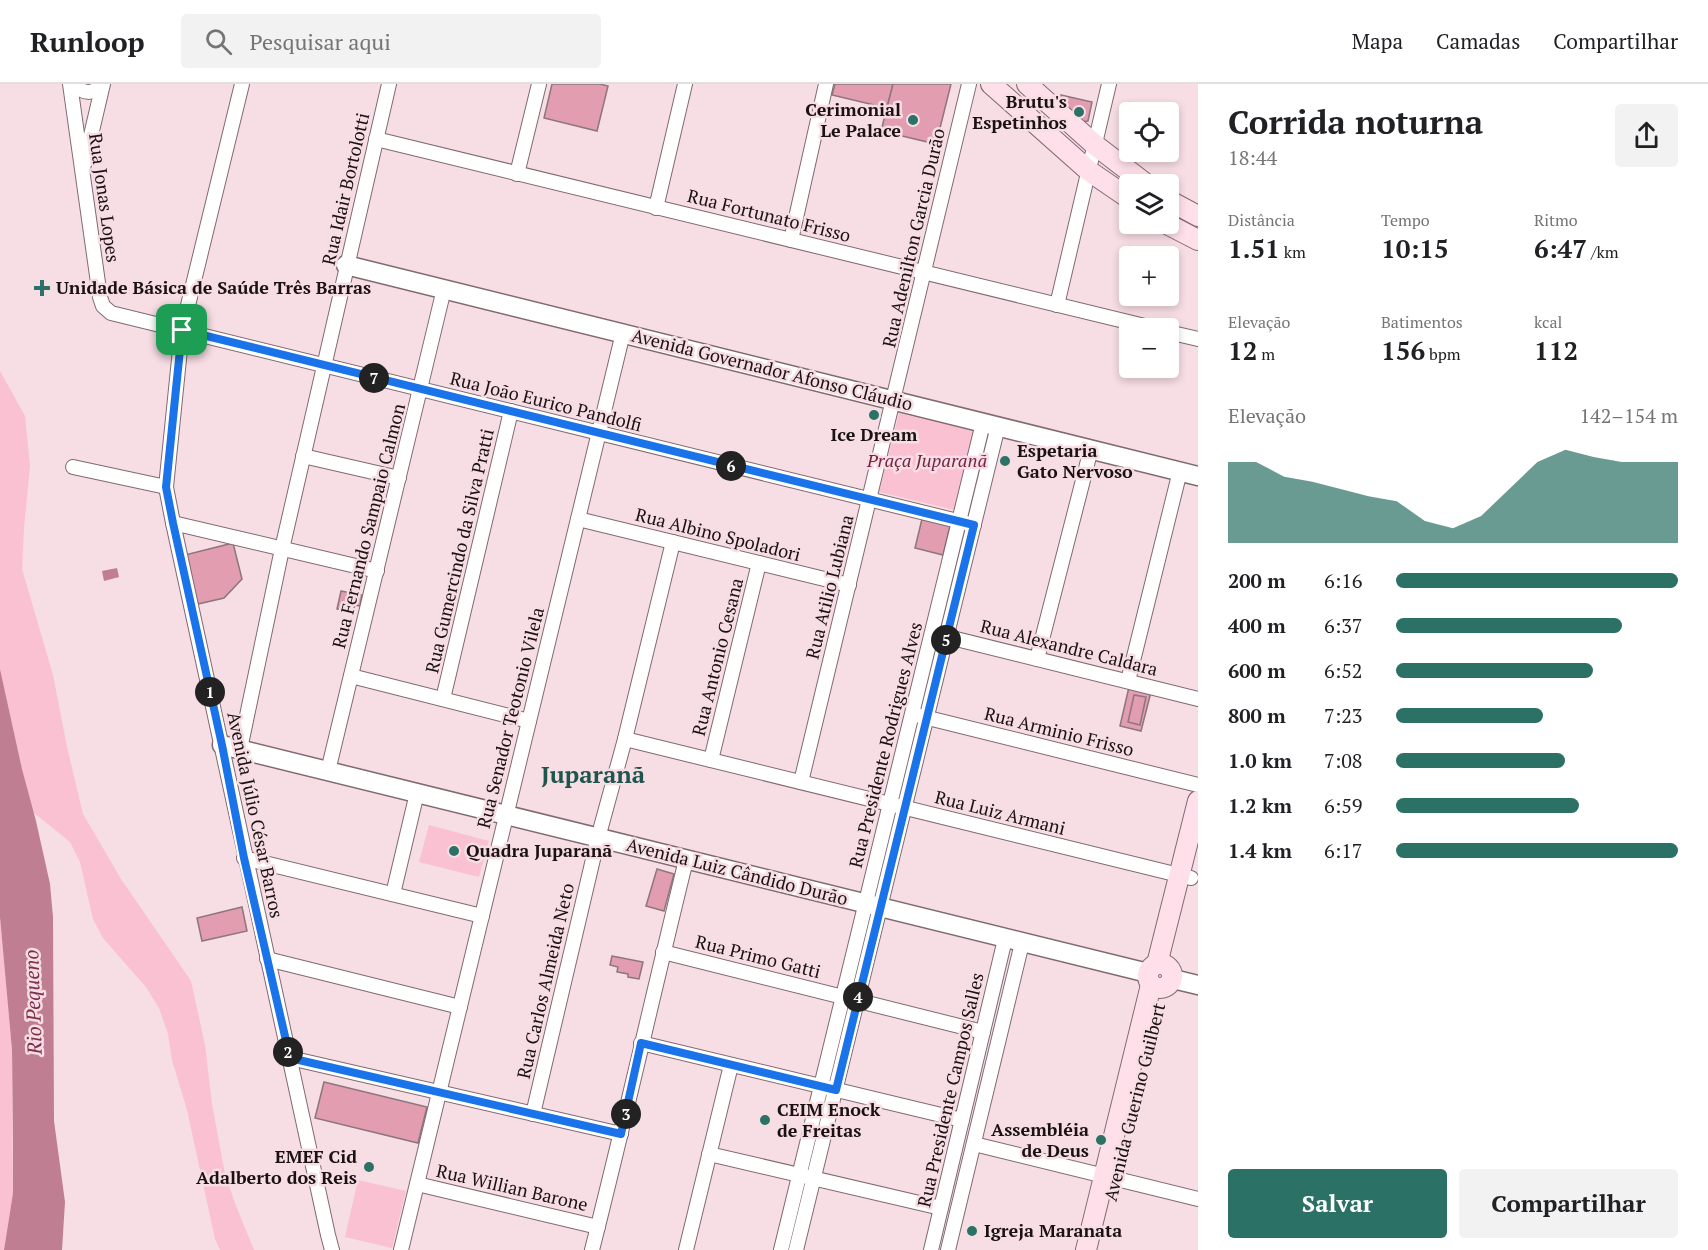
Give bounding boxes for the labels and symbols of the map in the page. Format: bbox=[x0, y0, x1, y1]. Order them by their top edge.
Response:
place label: Brutu's Espetinhos bbox=[972, 89, 1067, 134]
place label: Cerimonial Le Palace bbox=[805, 97, 901, 142]
marker: Brutu's Espetinhos bbox=[1072, 105, 1086, 119]
street label: Rua Idair Bortolotti bbox=[316, 110, 374, 267]
marker: Cerimonial Le Palace bbox=[906, 113, 920, 127]
street label: Rua Adenilton Garcia Durão bbox=[876, 126, 950, 350]
street label: Rua Jonas Lopes bbox=[84, 132, 126, 264]
street label: Rua Fortunato Frisso bbox=[685, 183, 853, 247]
place label: Unidade Básica de Saúde Três Barras bbox=[56, 275, 371, 299]
marker: Unidade Básica de Saúde Três Barras bbox=[33, 279, 51, 297]
pin bbox=[156, 304, 207, 355]
street label: Avenida Governador Afonso Cláudio bbox=[629, 322, 915, 416]
pin: 7 bbox=[359, 363, 389, 393]
street label: Rua João Eurico Pandolfi bbox=[448, 366, 645, 437]
street label: Rua Fernando Sampaio Calmon bbox=[326, 401, 410, 651]
marker: Ice Dream bbox=[867, 408, 881, 422]
place label: Ice Dream bbox=[831, 422, 918, 446]
street label: Rua Gumercindo da Silva Pratti bbox=[419, 426, 499, 675]
place label: Espetaria Gato Nervoso bbox=[1017, 438, 1133, 483]
park label: Praça Juparanã bbox=[866, 448, 987, 472]
pin: 6 bbox=[716, 451, 746, 481]
marker: Espetaria Gato Nervoso bbox=[998, 454, 1012, 468]
street label: Rua Albino Spoladori bbox=[633, 502, 803, 566]
street label: Rua Atilio Lubiana bbox=[799, 512, 859, 661]
street label: Rua Antonio Cesana bbox=[686, 575, 748, 738]
street label: Rua Senador Teotonio Vilela bbox=[471, 605, 549, 831]
street label: Rua Alexandre Caldara bbox=[978, 613, 1160, 681]
street label: Rua Presidente Rodrigues Alves bbox=[843, 619, 927, 870]
pin: 5 bbox=[931, 625, 961, 655]
pin: 1 bbox=[195, 677, 225, 707]
street label: Rua Arminio Frisso bbox=[982, 701, 1137, 761]
street label: Avenida Júlio César Barros bbox=[222, 710, 290, 920]
district label: Juparanã bbox=[541, 758, 646, 790]
street label: Rua Luiz Armani bbox=[932, 784, 1068, 840]
street label: Avenida Luiz Cândido Durão bbox=[624, 832, 850, 910]
place label: Quadra Juparanã bbox=[466, 838, 612, 862]
marker: Quadra Juparanã bbox=[447, 844, 461, 858]
street label: Rua Carlos Almeida Neto bbox=[511, 881, 579, 1081]
street label: Rua Primo Gatti bbox=[693, 929, 823, 983]
water label: Rio Pequeno bbox=[17, 949, 48, 1056]
street label: Rua Presidente Campos Salles bbox=[911, 970, 989, 1209]
pin: 4 bbox=[843, 982, 873, 1012]
street label: Avenida Guerino Guilbert bbox=[1098, 1000, 1170, 1203]
pin: 2 bbox=[273, 1037, 303, 1067]
place label: CEIM Enock de Freitas bbox=[777, 1097, 881, 1142]
pin: 3 bbox=[611, 1099, 641, 1129]
marker: CEIM Enock de Freitas bbox=[758, 1113, 772, 1127]
place label: Assembléia de Deus bbox=[991, 1117, 1089, 1162]
marker: Assembléia de Deus bbox=[1094, 1133, 1108, 1147]
place label: EMEF Cid Adalberto dos Reis bbox=[196, 1144, 357, 1189]
street label: Rua Willian Barone bbox=[434, 1158, 590, 1216]
marker: EMEF Cid Adalberto dos Reis bbox=[362, 1160, 376, 1174]
place label: Igreja Maranata bbox=[984, 1218, 1122, 1242]
marker: Igreja Maranata bbox=[965, 1224, 979, 1238]

